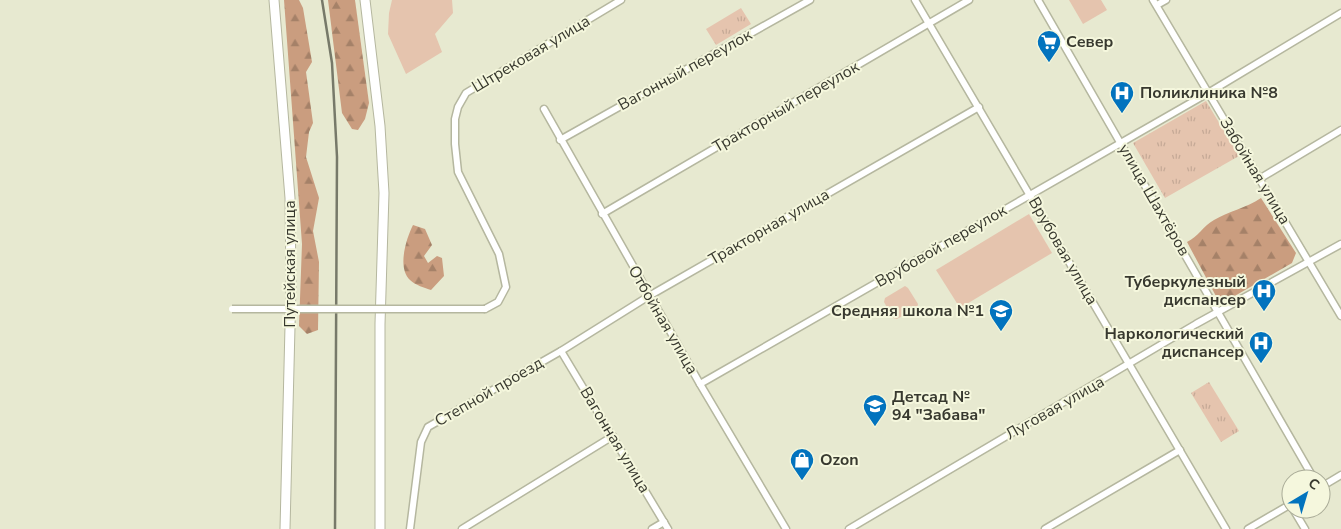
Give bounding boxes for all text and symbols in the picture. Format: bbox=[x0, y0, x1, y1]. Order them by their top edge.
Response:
street label: Штрековая улица bbox=[468, 10, 594, 98]
street label: Вагонный переулок bbox=[614, 24, 756, 116]
supermarket icon: Север bbox=[1036, 29, 1062, 63]
place label: Север bbox=[1066, 31, 1114, 53]
street label: Тракторный переулок bbox=[709, 56, 864, 158]
hospital icon: Поликлиника №8 bbox=[1109, 80, 1135, 114]
place label: Поликлиника №8 bbox=[1140, 82, 1278, 104]
street label: Забойная улица bbox=[1214, 113, 1296, 229]
street label: улица Шахтёров bbox=[1113, 140, 1195, 260]
street label: Тракторная улица bbox=[705, 183, 833, 271]
street label: Врубовая улица bbox=[1023, 193, 1103, 309]
street label: Врубовой переулок bbox=[871, 199, 1011, 293]
street label: Путейская улица bbox=[279, 200, 301, 328]
street label: Отбойная улица bbox=[623, 262, 703, 378]
place label: Туберкулезный диспансер bbox=[1125, 271, 1246, 311]
hospital icon: Туберкулезный диспансер bbox=[1251, 278, 1277, 312]
school or university icon: Средняя школа №1 bbox=[988, 298, 1014, 332]
place label: Средняя школа №1 bbox=[831, 300, 984, 322]
place label: Наркологический диспансер bbox=[1105, 323, 1244, 363]
hospital icon: Наркологический диспансер bbox=[1248, 330, 1274, 364]
street label: Степной проезд bbox=[431, 352, 548, 432]
street label: Луговая улица bbox=[1001, 371, 1109, 445]
street label: Вагонная улица bbox=[575, 383, 655, 497]
place label: Детсад № 94 "Забава" bbox=[892, 386, 985, 426]
school or university icon: Детсад № 94 "Забава" bbox=[862, 393, 888, 427]
shop icon: Ozon bbox=[789, 447, 815, 481]
place label: Ozon bbox=[820, 449, 859, 471]
north arrow bbox=[1281, 469, 1331, 519]
text: С bbox=[1304, 474, 1324, 495]

